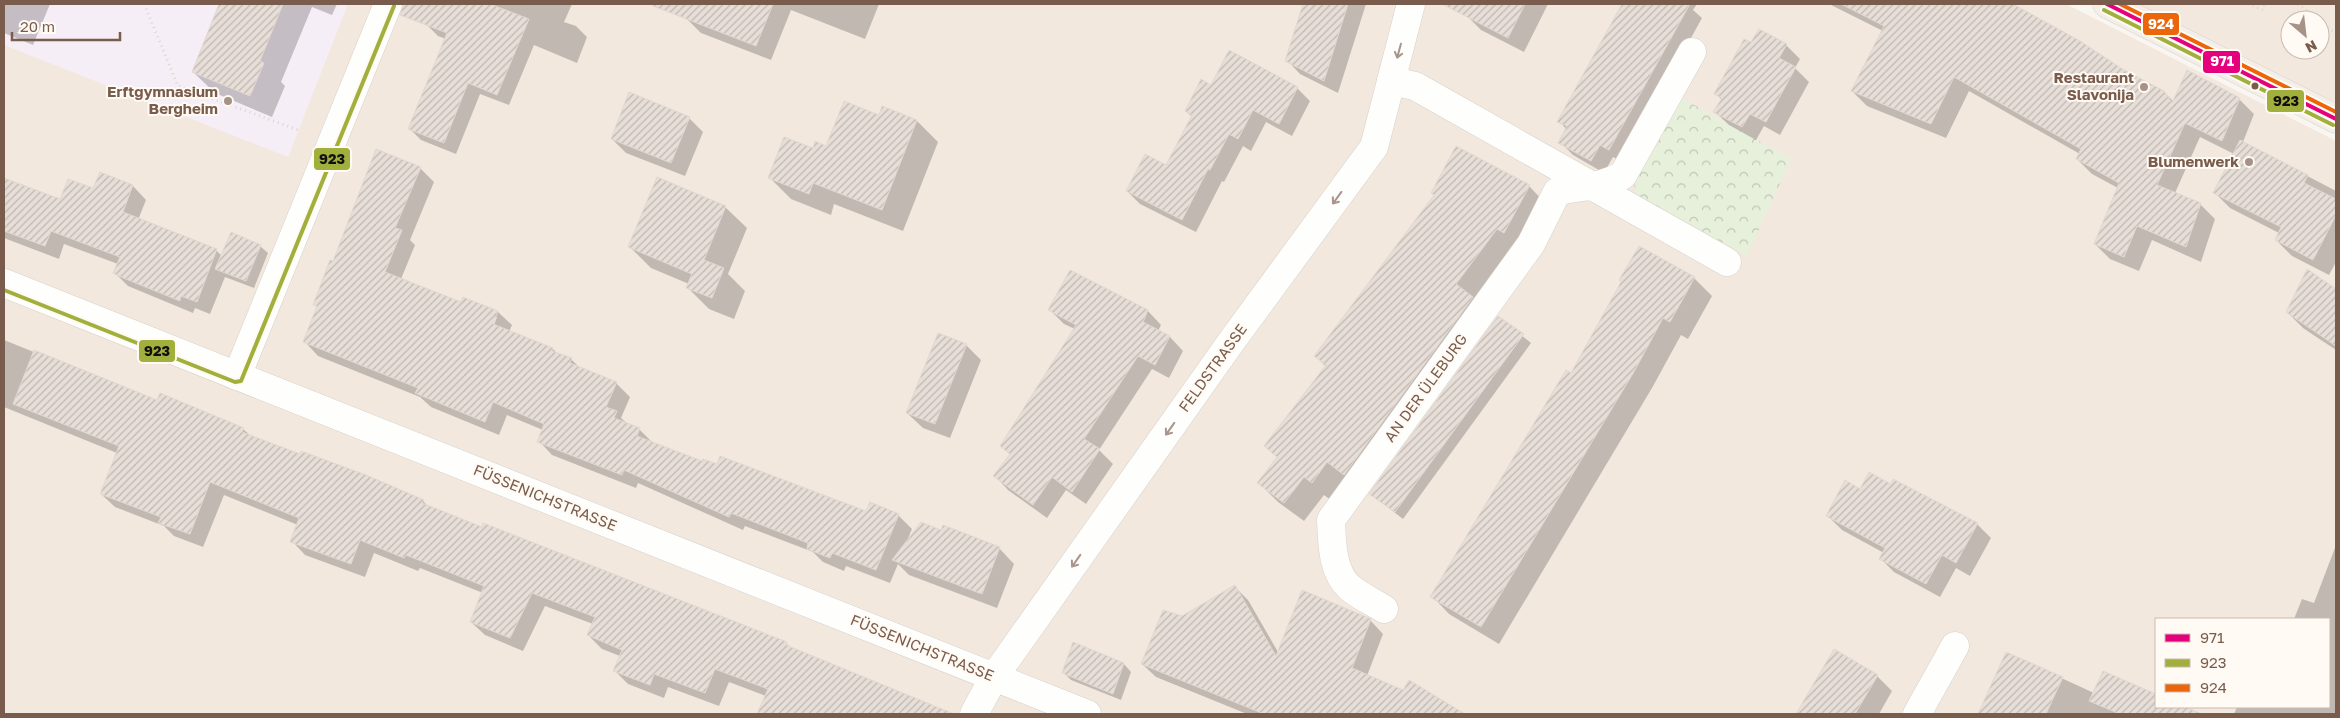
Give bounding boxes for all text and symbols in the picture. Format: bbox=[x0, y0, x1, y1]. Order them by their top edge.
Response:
scale bar bbox=[12, 10, 120, 42]
north arrow bbox=[2280, 10, 2330, 60]
line badge: 924 bbox=[2142, 12, 2180, 36]
text: 924 bbox=[2148, 15, 2174, 32]
text: 20 m bbox=[20, 17, 55, 35]
text: N bbox=[2303, 37, 2320, 57]
one-way arrow bbox=[1394, 42, 1403, 58]
line badge: 971 bbox=[2202, 50, 2241, 74]
text: 971 bbox=[2210, 52, 2234, 69]
place label: Restaurant Slavonija bbox=[2054, 68, 2134, 103]
marker: Restaurant Slavonija bbox=[2138, 81, 2150, 93]
unlabelled marker bbox=[2250, 81, 2260, 91]
place label: Erftgymnasium Bergheim bbox=[107, 82, 218, 117]
line badge: 923 bbox=[2266, 89, 2305, 113]
text: 923 bbox=[2273, 92, 2299, 109]
marker: Erftgymnasium Bergheim bbox=[222, 95, 234, 107]
line badge: 923 bbox=[313, 147, 351, 171]
text: 923 bbox=[319, 150, 345, 167]
place label: Blumenwerk bbox=[2148, 152, 2239, 170]
marker: Blumenwerk bbox=[2243, 156, 2255, 168]
one-way arrow bbox=[1332, 191, 1342, 205]
street label: FELDSTRASSE bbox=[1174, 320, 1250, 415]
street label: AN DER ÜLEBURG bbox=[1380, 330, 1470, 445]
line badge: 923 bbox=[138, 339, 176, 363]
text: 923 bbox=[144, 342, 170, 359]
one-way arrow bbox=[1165, 422, 1175, 436]
street label: FÜSSENICHSTRASSE bbox=[471, 460, 620, 534]
one-way arrow bbox=[1071, 554, 1081, 568]
street label: FÜSSENICHSTRASSE bbox=[848, 610, 997, 684]
legend bbox=[2155, 618, 2330, 708]
text: 971 bbox=[2200, 628, 2224, 646]
text: 923 bbox=[2200, 653, 2227, 671]
text: 924 bbox=[2200, 678, 2227, 696]

